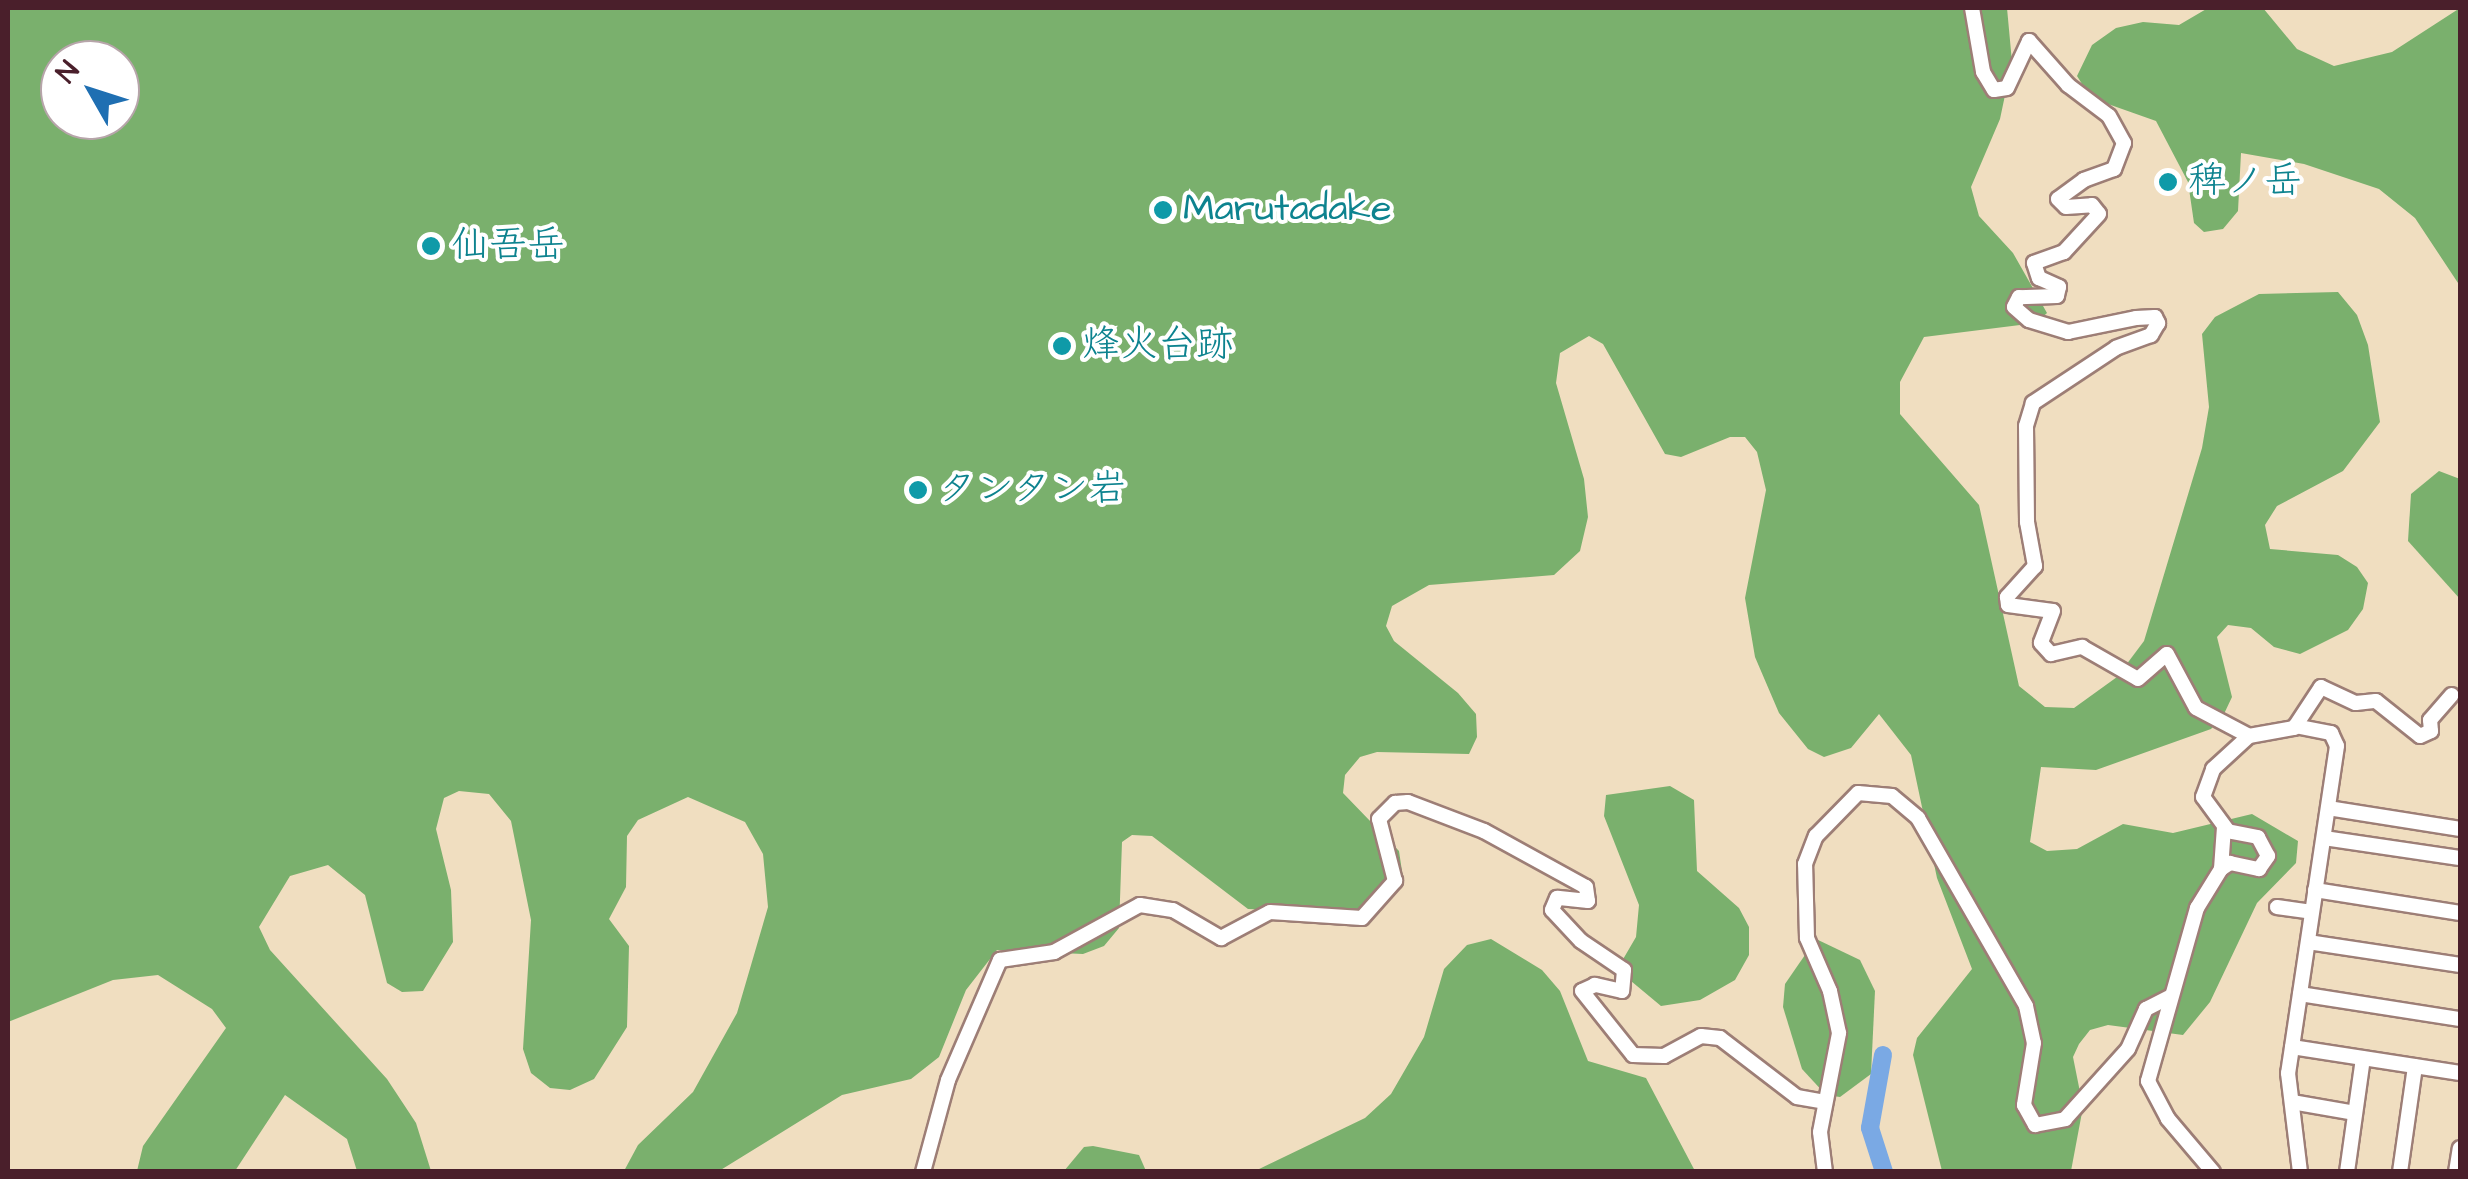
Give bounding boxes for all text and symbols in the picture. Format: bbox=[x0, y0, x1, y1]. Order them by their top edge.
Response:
north arrow bbox=[40, 40, 140, 140]
text: N bbox=[47, 53, 89, 91]
place label: 稗ノ岳 bbox=[2188, 159, 2302, 205]
marker: 稗ノ岳 bbox=[2157, 171, 2179, 193]
place label: Marutadake bbox=[1183, 187, 1391, 233]
marker: Marutadake bbox=[1152, 199, 1174, 221]
place label: 仙吾岳 bbox=[451, 223, 565, 269]
marker: 仙吾岳 bbox=[420, 235, 442, 257]
place label: 烽火台跡 bbox=[1082, 323, 1234, 369]
marker: 烽火台跡 bbox=[1051, 335, 1073, 357]
place label: タンタン岩 bbox=[938, 467, 1128, 513]
marker: タンタン岩 bbox=[907, 479, 929, 501]

